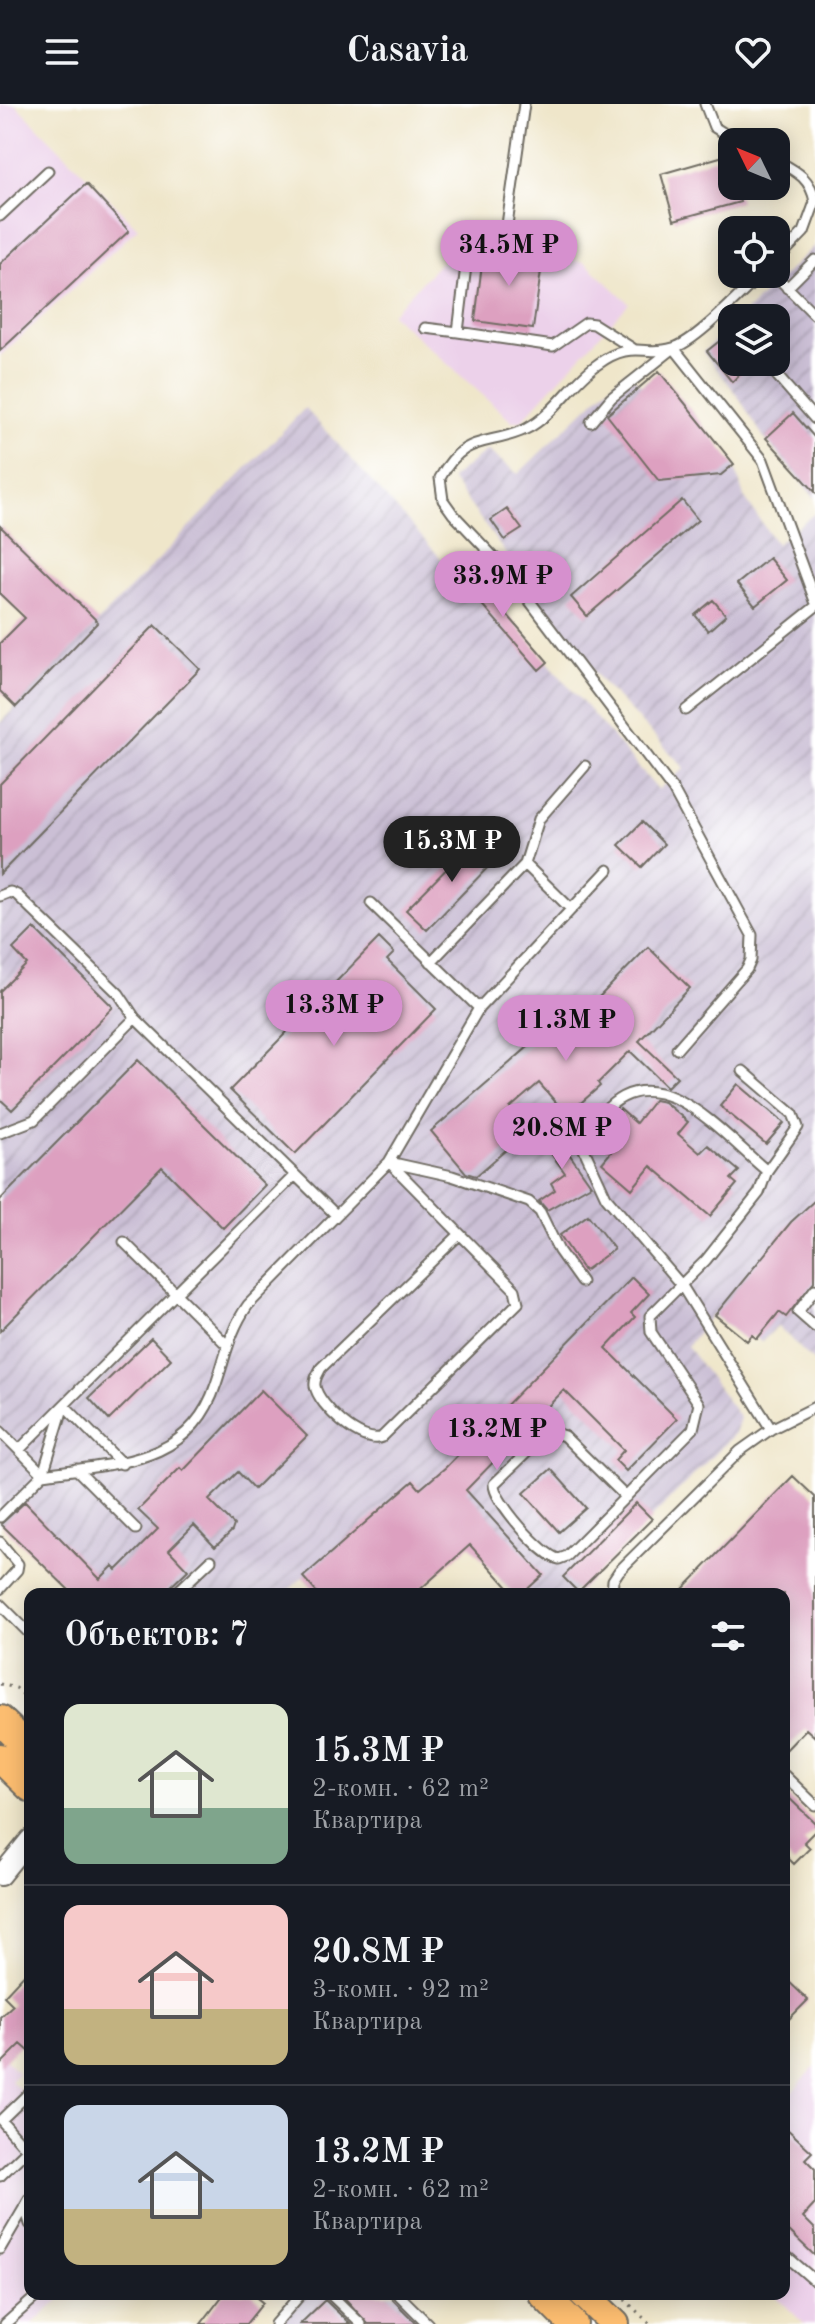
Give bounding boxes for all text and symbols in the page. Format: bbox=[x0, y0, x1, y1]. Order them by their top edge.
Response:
icon: menu bbox=[40, 30, 84, 74]
icon: heart bbox=[731, 30, 775, 74]
text: Casavia bbox=[346, 34, 469, 70]
north arrow bbox=[718, 128, 790, 200]
map controls bbox=[718, 128, 790, 376]
button: locate bbox=[718, 216, 790, 288]
pin: 34.5M ₽ bbox=[435, 220, 583, 288]
text: 34.5M ₽ bbox=[458, 233, 560, 259]
button: layers bbox=[718, 304, 790, 376]
pin: 33.9M ₽ bbox=[429, 551, 577, 619]
text: 33.9M ₽ bbox=[452, 564, 554, 590]
pin: 15.3M ₽ bbox=[378, 816, 526, 884]
text: 15.3M ₽ bbox=[401, 829, 503, 855]
pin: 13.3M ₽ bbox=[260, 980, 408, 1048]
text: 13.3M ₽ bbox=[283, 993, 385, 1019]
pin: 11.3M ₽ bbox=[492, 995, 640, 1063]
text: 11.3M ₽ bbox=[515, 1008, 617, 1034]
pin: 20.8M ₽ bbox=[488, 1103, 636, 1171]
text: 20.8M ₽ bbox=[511, 1116, 613, 1142]
pin: 13.2M ₽ bbox=[423, 1404, 571, 1472]
text: 13.2M ₽ bbox=[446, 1417, 548, 1443]
icon: filters bbox=[706, 1614, 750, 1658]
text: Объектов: 7 bbox=[64, 1619, 249, 1653]
text: 15.3M ₽ bbox=[312, 1735, 444, 1769]
icon: home bbox=[128, 1736, 224, 1832]
text: 2-комн. · 62 m² bbox=[312, 1776, 489, 1802]
text: Квартира bbox=[312, 1808, 422, 1834]
text: 20.8M ₽ bbox=[312, 1936, 444, 1970]
icon: home bbox=[128, 1937, 224, 2033]
text: 3-комн. · 92 m² bbox=[312, 1977, 489, 2003]
text: Квартира bbox=[312, 2009, 422, 2035]
text: 13.2M ₽ bbox=[312, 2136, 444, 2170]
icon: home bbox=[128, 2137, 224, 2233]
text: 2-комн. · 62 m² bbox=[312, 2177, 489, 2203]
text: Квартира bbox=[312, 2209, 422, 2235]

